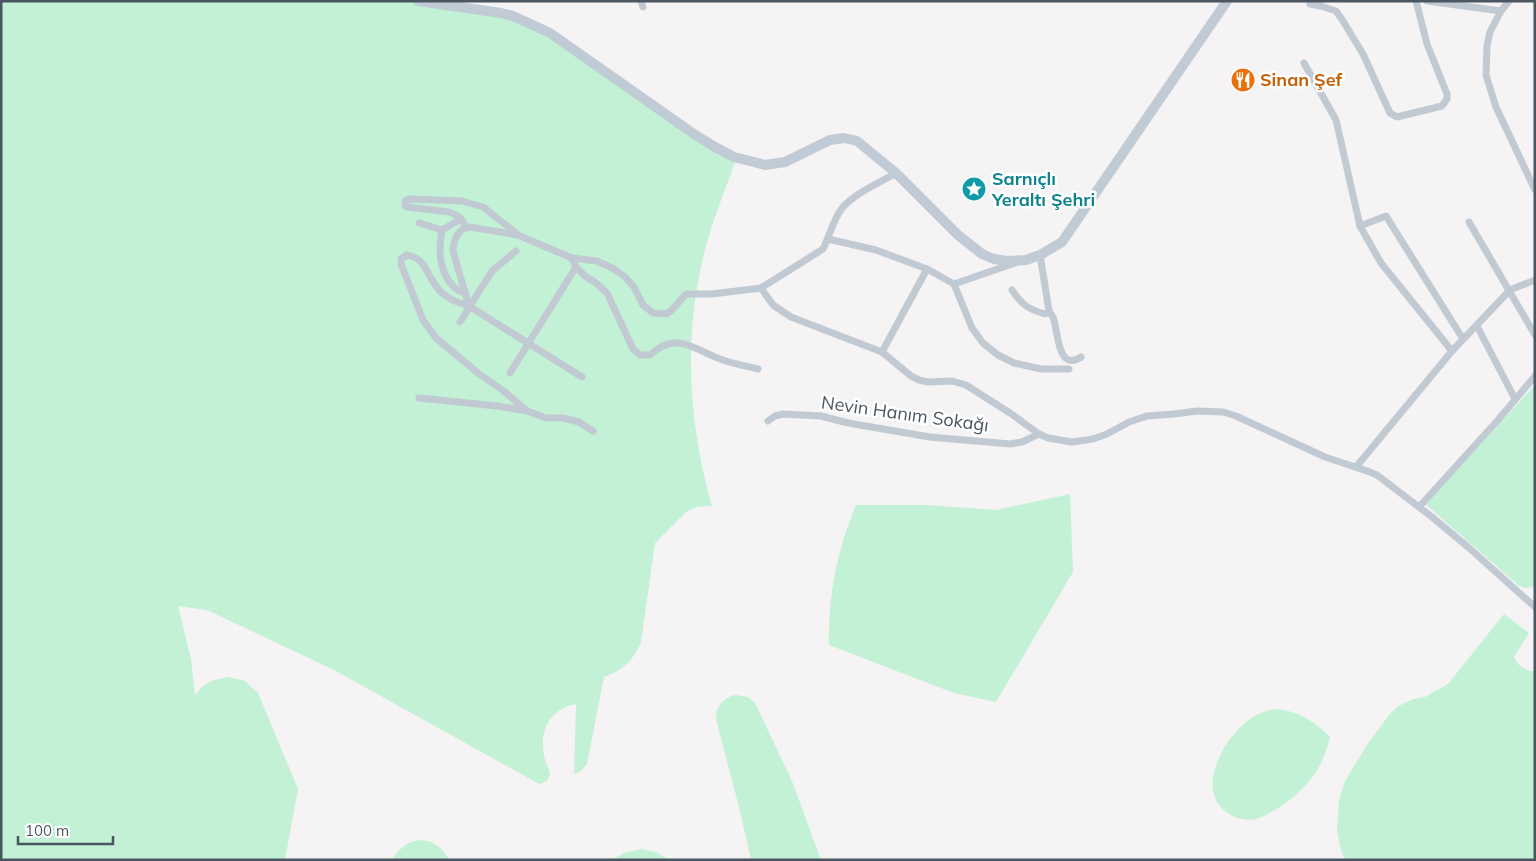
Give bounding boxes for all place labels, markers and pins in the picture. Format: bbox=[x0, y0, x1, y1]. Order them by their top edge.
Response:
restaurant icon: Sinan Şef bbox=[1230, 67, 1256, 93]
place label: Sinan Şef bbox=[1260, 68, 1343, 91]
place label: Sarnıçlı Yeraltı Şehri bbox=[991, 167, 1095, 211]
place icon: Sarnıçlı Yeraltı Şehri bbox=[961, 176, 987, 202]

